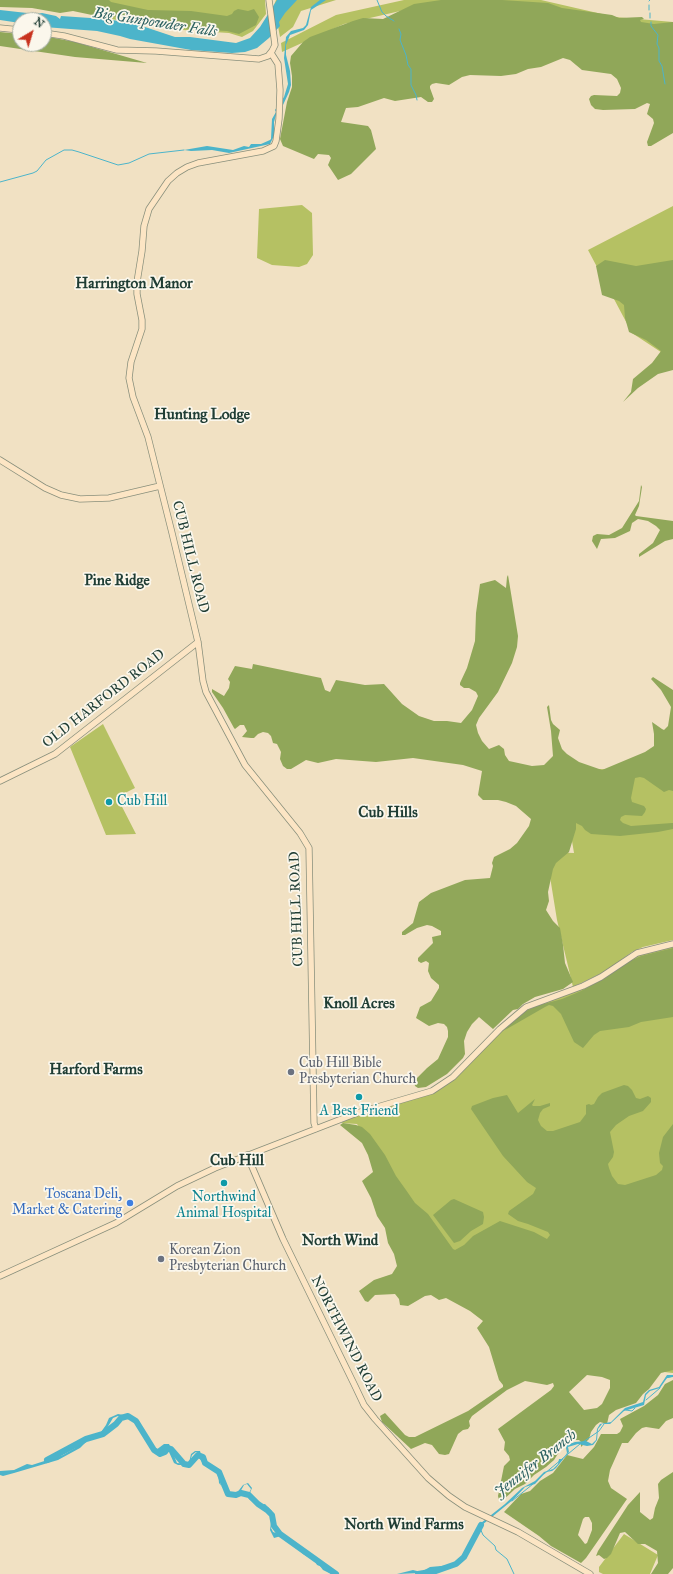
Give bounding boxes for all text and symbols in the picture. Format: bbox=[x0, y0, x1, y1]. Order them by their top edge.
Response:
water label: Big Gunpowder Falls bbox=[92, 4, 218, 42]
north arrow bbox=[12, 12, 52, 52]
text: N bbox=[31, 15, 47, 31]
district label: Harrington Manor bbox=[75, 275, 193, 293]
district label: Hunting Lodge bbox=[154, 406, 250, 424]
street label: CUB HILL ROAD bbox=[168, 499, 212, 615]
district label: Pine Ridge bbox=[84, 572, 150, 590]
street label: OLD HARFORD ROAD bbox=[40, 646, 168, 752]
place label: Cub Hill bbox=[117, 794, 167, 810]
marker: Cub Hill bbox=[104, 797, 114, 807]
district label: Cub Hills bbox=[358, 804, 418, 822]
street label: CUB HILL ROAD bbox=[287, 851, 307, 967]
district label: Knoll Acres bbox=[323, 995, 395, 1013]
place label: Cub Hill Bible Presbyterian Church bbox=[299, 1056, 416, 1088]
district label: Harford Farms bbox=[49, 1061, 143, 1079]
marker: Cub Hill Bible Presbyterian Church bbox=[286, 1067, 296, 1077]
marker: A Best Friend bbox=[354, 1092, 364, 1102]
place label: A Best Friend bbox=[320, 1104, 398, 1120]
district label: Cub Hill bbox=[210, 1152, 264, 1170]
marker: Northwind Animal Hospital bbox=[219, 1178, 229, 1188]
place label: Toscana Deli, Market & Catering bbox=[12, 1187, 122, 1220]
place label: Northwind Animal Hospital bbox=[177, 1190, 271, 1222]
marker: Toscana Deli, Market & Catering bbox=[125, 1198, 135, 1208]
district label: North Wind bbox=[302, 1232, 378, 1250]
place label: Korean Zion Presbyterian Church bbox=[169, 1243, 286, 1276]
marker: Korean Zion Presbyterian Church bbox=[156, 1254, 166, 1264]
street label: NORTHWIND ROAD bbox=[307, 1273, 385, 1405]
water label: Jennifer Branch bbox=[491, 1426, 581, 1502]
district label: North Wind Farms bbox=[344, 1516, 464, 1534]

